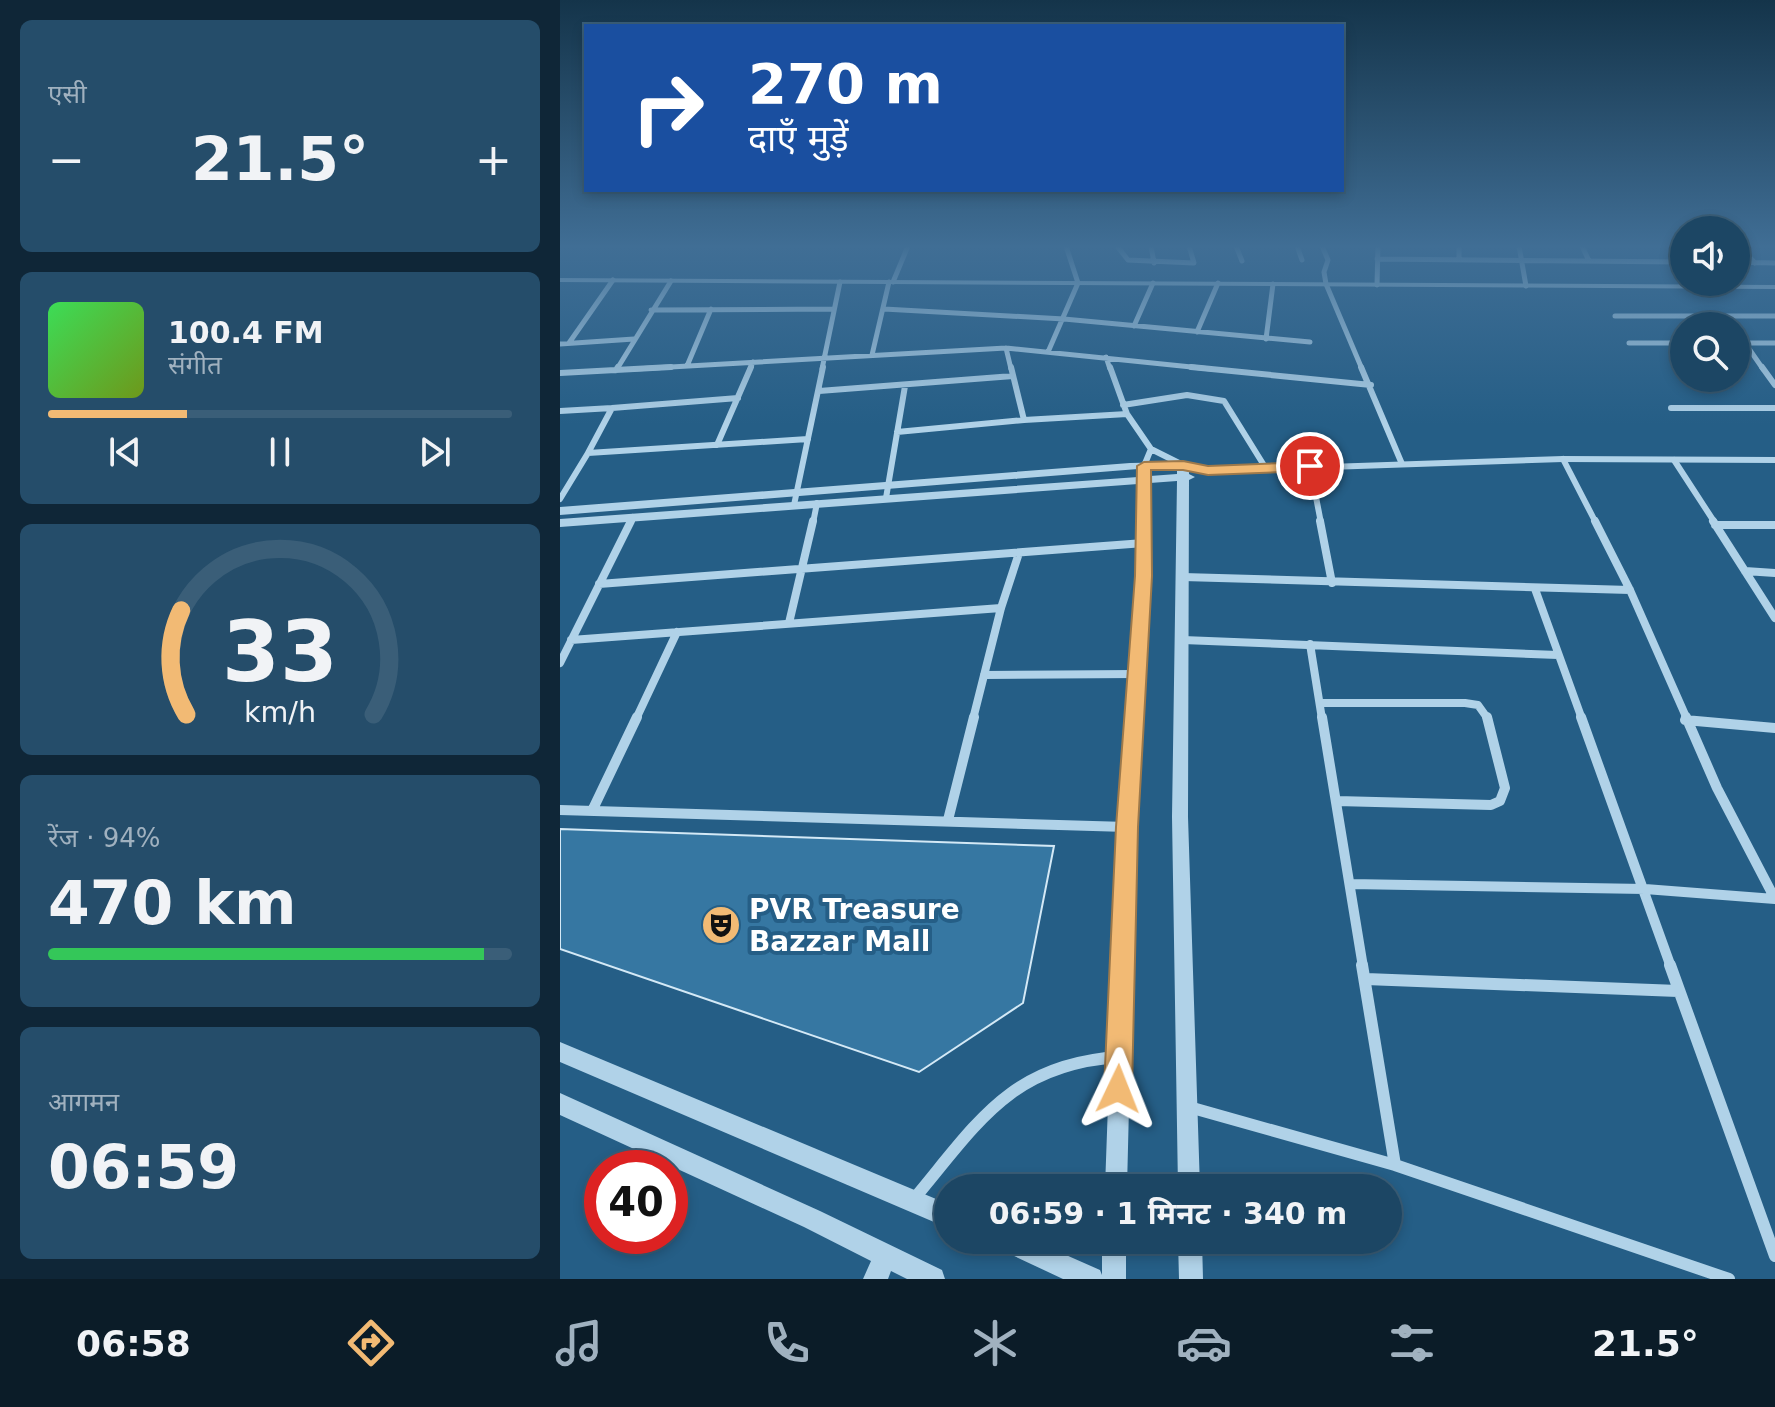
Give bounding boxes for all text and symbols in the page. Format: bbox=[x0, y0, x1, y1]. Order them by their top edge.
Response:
text: 270 m bbox=[748, 51, 943, 116]
icon: right bbox=[616, 56, 720, 160]
text: एसी bbox=[48, 79, 87, 109]
text: दाएँ मुड़ें bbox=[748, 118, 849, 159]
text: 21.5° bbox=[191, 124, 369, 194]
text: − bbox=[48, 134, 85, 185]
text: + bbox=[475, 134, 512, 185]
map controls bbox=[1670, 216, 1750, 392]
button: sound bbox=[1670, 216, 1750, 296]
button: search bbox=[1670, 312, 1750, 392]
text: 100.4 FM bbox=[168, 315, 324, 350]
text: संगीत bbox=[168, 350, 222, 380]
icon: previous bbox=[103, 430, 147, 474]
icon: pause bbox=[258, 430, 302, 474]
icon: next bbox=[413, 430, 457, 474]
pin bbox=[1276, 432, 1344, 500]
icon: arrive bbox=[1288, 444, 1332, 488]
text: 33 bbox=[222, 604, 338, 701]
text: km/h bbox=[244, 696, 316, 730]
text: रेंज · 94% bbox=[48, 823, 161, 853]
text: 470 km bbox=[48, 868, 297, 938]
place label: PVR Treasure Bazzar Mall bbox=[749, 893, 960, 958]
theatre icon: PVR Treasure Bazzar Mall bbox=[700, 904, 742, 946]
position arrow bbox=[1076, 1047, 1160, 1131]
text: आगमन bbox=[48, 1087, 119, 1117]
text: 06:59 bbox=[48, 1132, 239, 1202]
speed limit sign: 40 bbox=[584, 1150, 688, 1254]
text: 06:59 · 1 मिनट · 340 m bbox=[989, 1196, 1347, 1231]
icon: directions bbox=[343, 1315, 399, 1371]
icon: music bbox=[551, 1315, 607, 1371]
icon: phone bbox=[759, 1315, 815, 1371]
icon: climate bbox=[967, 1315, 1023, 1371]
icon: car bbox=[1176, 1315, 1232, 1371]
icon: filters bbox=[1384, 1315, 1440, 1371]
text: 06:58 bbox=[76, 1323, 191, 1364]
text: 21.5° bbox=[1592, 1323, 1699, 1364]

